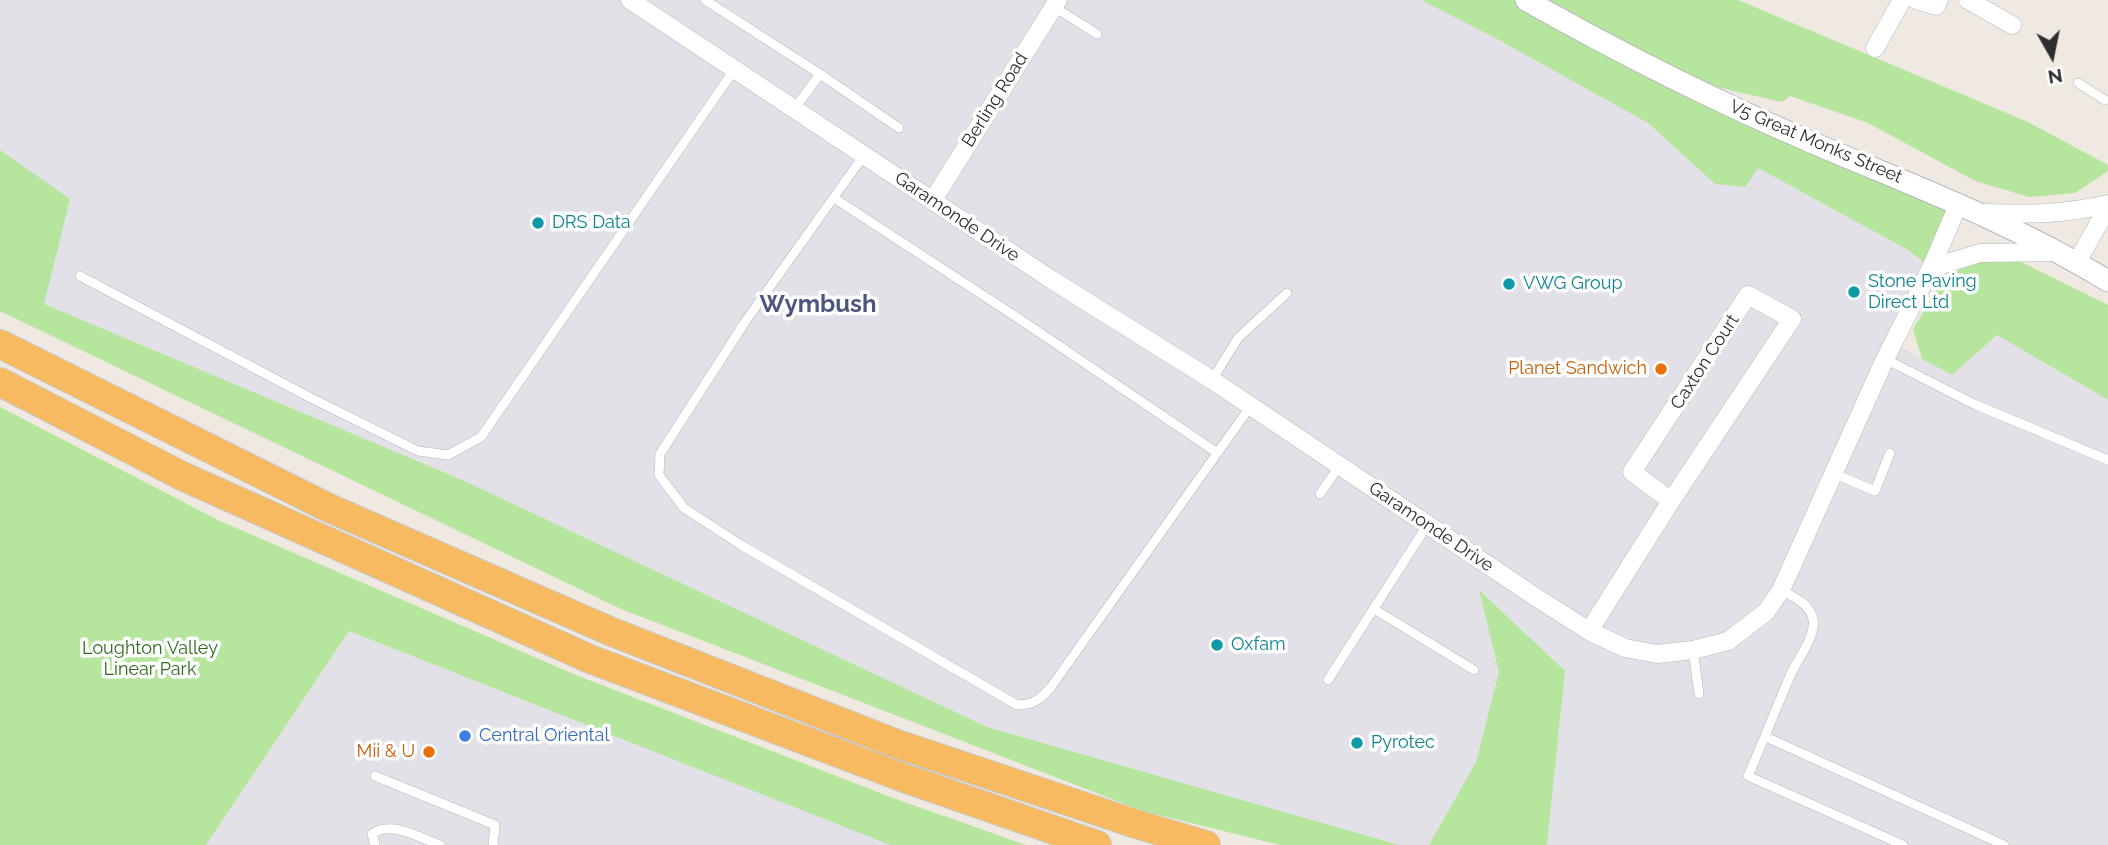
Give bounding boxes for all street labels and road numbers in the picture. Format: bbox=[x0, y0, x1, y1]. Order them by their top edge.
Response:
street label: Berling Road bbox=[957, 49, 1033, 151]
street label: V5 Great Monks Street bbox=[1726, 96, 1906, 188]
street label: Garamonde Drive bbox=[891, 167, 1023, 267]
street label: Caxton Court bbox=[1666, 310, 1744, 414]
street label: Garamonde Drive bbox=[1365, 477, 1497, 577]

